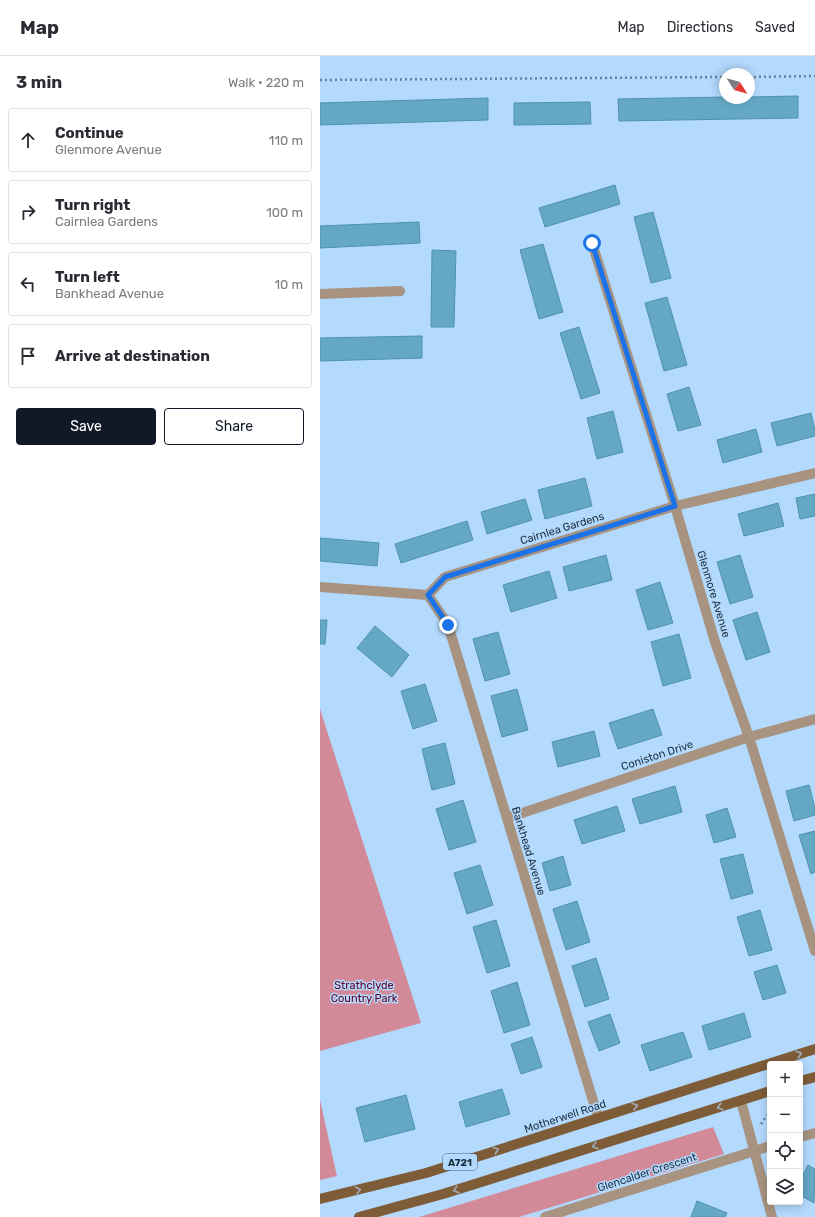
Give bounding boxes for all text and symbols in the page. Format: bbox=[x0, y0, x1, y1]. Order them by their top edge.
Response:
text: Map bbox=[20, 16, 59, 39]
text: Map bbox=[618, 19, 645, 36]
text: Directions bbox=[667, 19, 733, 36]
text: Saved bbox=[755, 19, 795, 36]
north arrow bbox=[719, 68, 755, 104]
text: 3 min bbox=[16, 72, 62, 92]
text: Walk · 220 m bbox=[228, 75, 304, 90]
text: Continue bbox=[55, 124, 124, 142]
icon: ahead bbox=[17, 129, 39, 151]
text: 110 m bbox=[269, 133, 303, 148]
text: Glenmore Avenue bbox=[55, 142, 162, 157]
text: Turn right bbox=[55, 196, 130, 214]
icon: right bbox=[17, 201, 39, 223]
text: 100 m bbox=[266, 205, 303, 220]
text: Cairnlea Gardens bbox=[55, 214, 158, 229]
route start bbox=[583, 234, 601, 252]
text: Turn left bbox=[55, 268, 120, 286]
icon: left bbox=[17, 273, 39, 295]
text: 10 m bbox=[274, 277, 303, 292]
text: Bankhead Avenue bbox=[55, 286, 164, 301]
icon: arrive bbox=[17, 345, 39, 367]
text: Arrive at destination bbox=[55, 347, 210, 365]
button: Save bbox=[16, 408, 156, 445]
button: Share bbox=[164, 408, 304, 445]
street label: Cairnlea Gardens bbox=[519, 509, 606, 547]
street label: Glenmore Avenue bbox=[694, 549, 733, 639]
route end bbox=[439, 616, 457, 634]
street label: Coniston Drive bbox=[619, 738, 695, 773]
street label: Bankhead Avenue bbox=[509, 805, 548, 897]
park label: Strathclyde Country Park bbox=[331, 979, 398, 1005]
one-way arrow bbox=[796, 1050, 803, 1059]
map controls bbox=[767, 1061, 803, 1205]
button: + bbox=[767, 1061, 803, 1097]
street label: Motherwell Road bbox=[523, 1097, 608, 1136]
button: − bbox=[767, 1097, 803, 1133]
one-way arrow bbox=[632, 1102, 639, 1111]
one-way arrow bbox=[716, 1103, 723, 1111]
button: locate bbox=[767, 1133, 803, 1169]
one-way arrow bbox=[592, 1141, 599, 1150]
one-way arrow bbox=[493, 1146, 500, 1155]
street label: Glencalder Crescent bbox=[596, 1150, 699, 1195]
road number: A721 bbox=[443, 1154, 477, 1170]
button: layers bbox=[767, 1169, 803, 1205]
one-way arrow bbox=[453, 1185, 460, 1194]
one-way arrow bbox=[355, 1186, 361, 1194]

